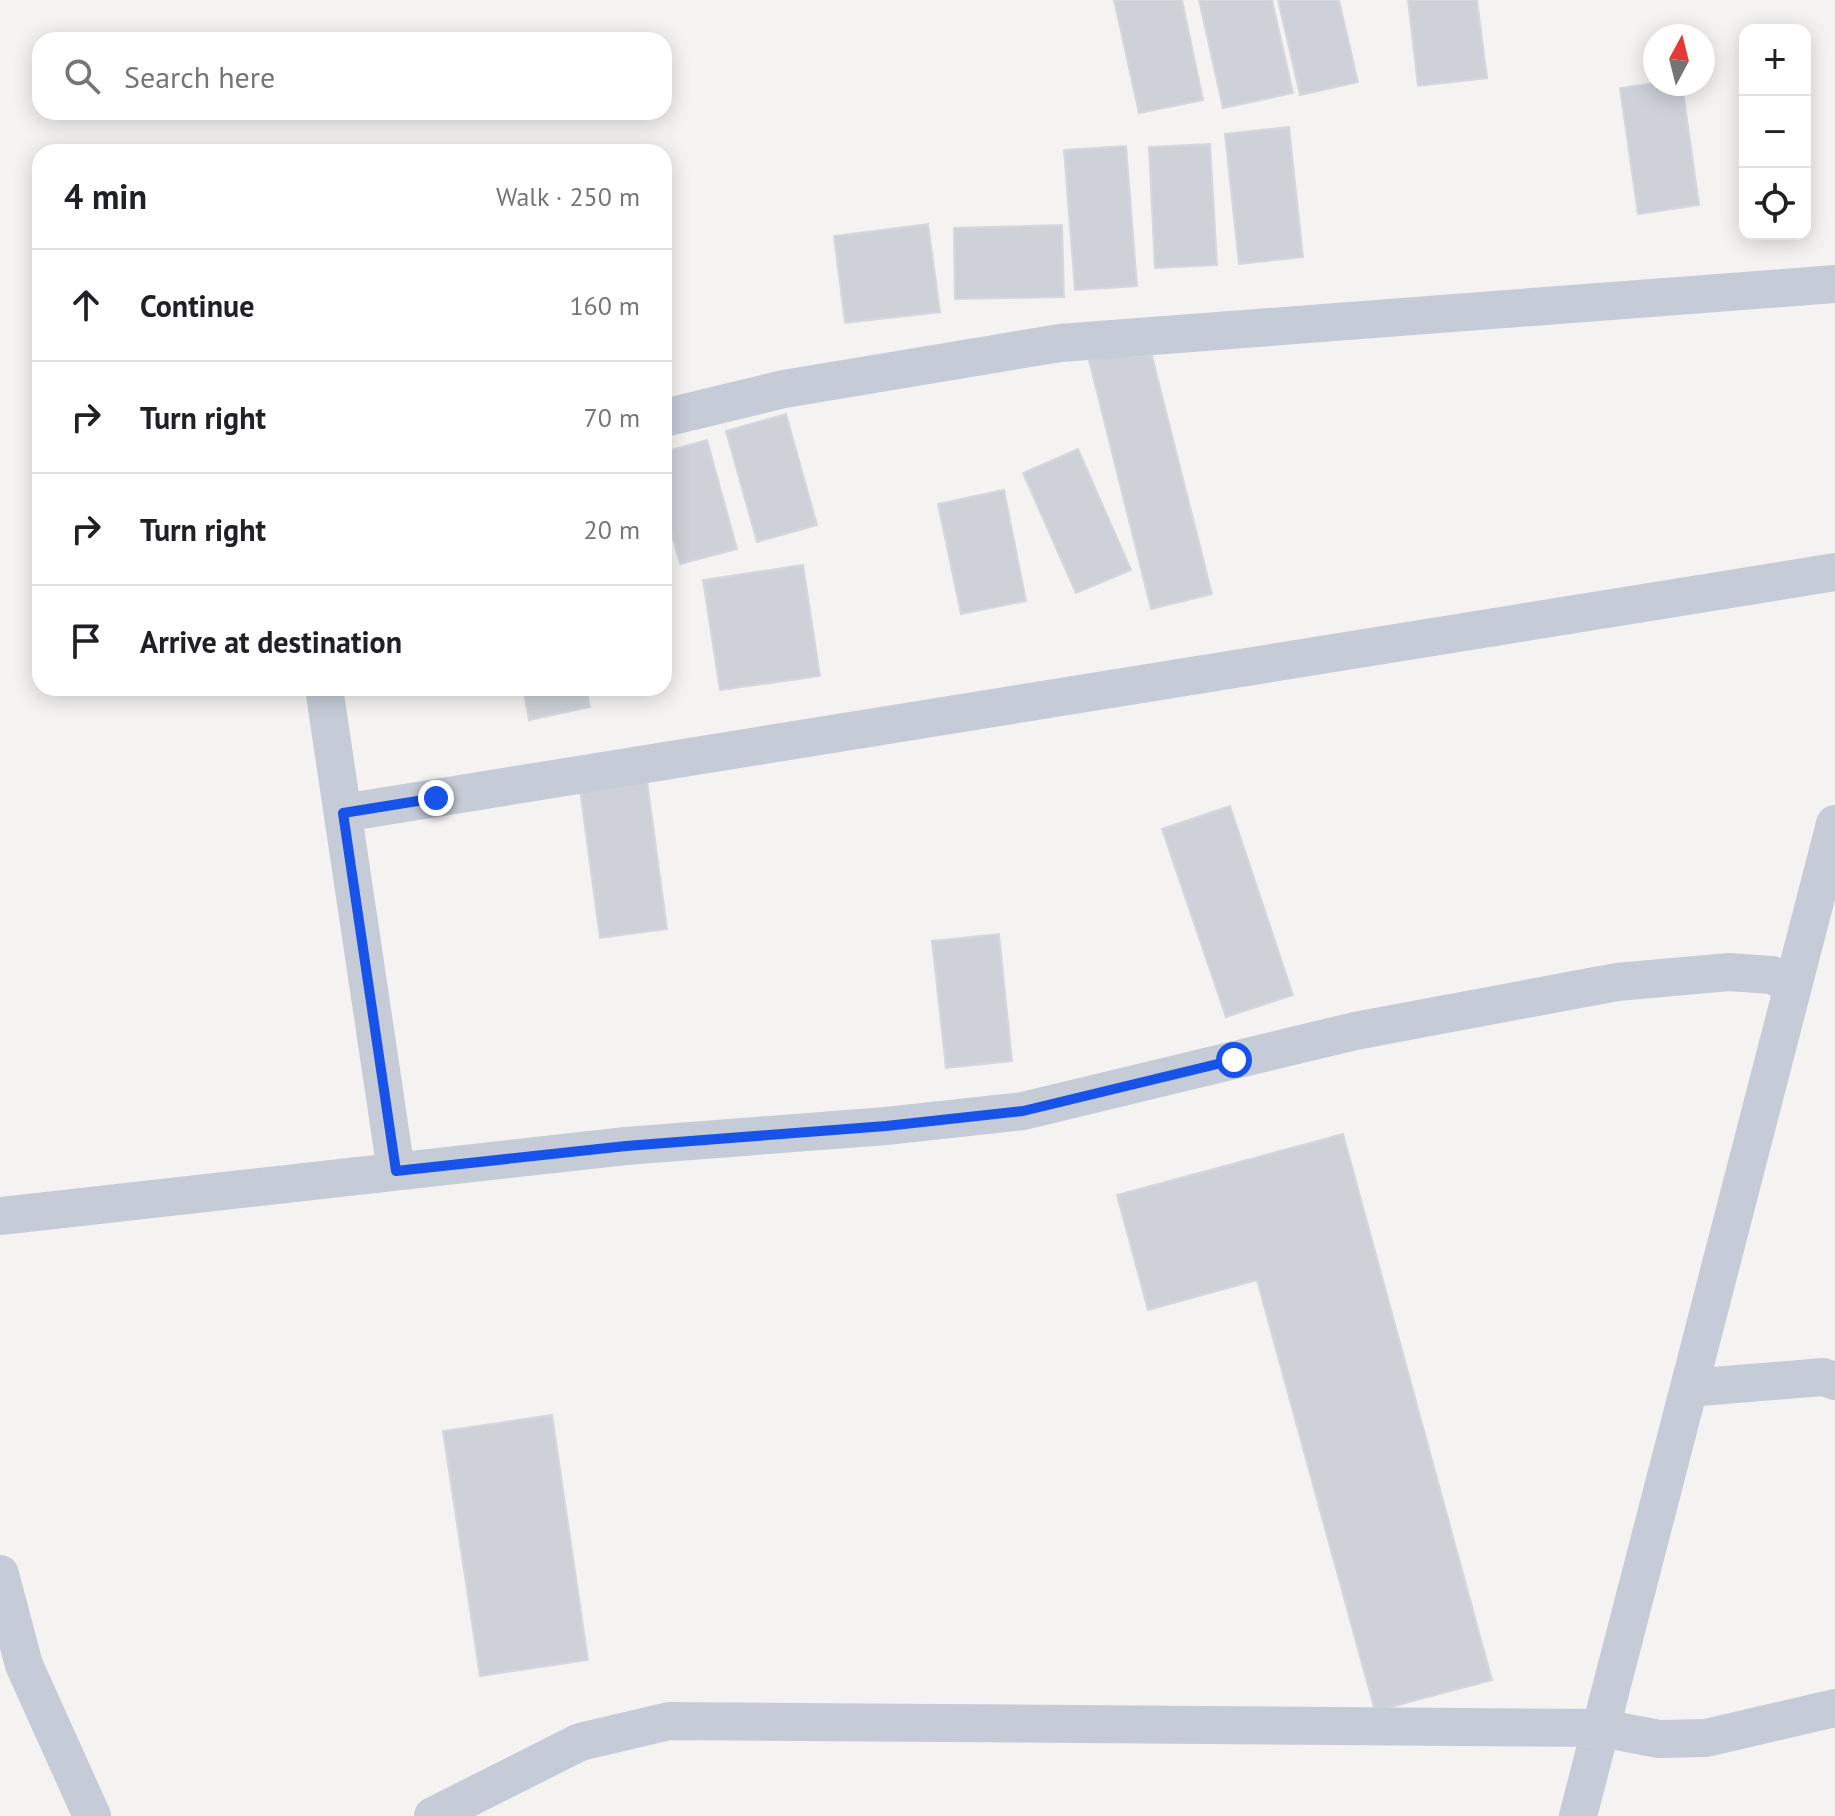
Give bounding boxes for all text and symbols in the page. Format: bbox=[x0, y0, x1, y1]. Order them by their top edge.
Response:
north arrow bbox=[1643, 24, 1715, 96]
map controls bbox=[1739, 24, 1811, 240]
button: + bbox=[1739, 24, 1811, 96]
search box bbox=[32, 32, 672, 120]
icon: search bbox=[60, 54, 104, 98]
text: Search here bbox=[124, 57, 275, 96]
button: − bbox=[1739, 96, 1811, 168]
button: locate bbox=[1739, 168, 1811, 240]
text: 4 min bbox=[64, 174, 147, 218]
text: Walk · 250 m bbox=[496, 180, 640, 213]
icon: ahead bbox=[64, 283, 108, 327]
text: Continue bbox=[140, 286, 254, 325]
text: 160 m bbox=[569, 289, 640, 322]
icon: right bbox=[64, 395, 108, 439]
text: Turn right bbox=[140, 398, 266, 437]
text: 70 m bbox=[584, 401, 640, 434]
icon: right bbox=[64, 507, 108, 551]
text: Turn right bbox=[140, 510, 266, 549]
text: 20 m bbox=[584, 513, 640, 546]
icon: arrive bbox=[64, 619, 108, 663]
text: Arrive at destination bbox=[140, 622, 402, 661]
route end bbox=[418, 780, 454, 816]
route start bbox=[1216, 1042, 1252, 1078]

